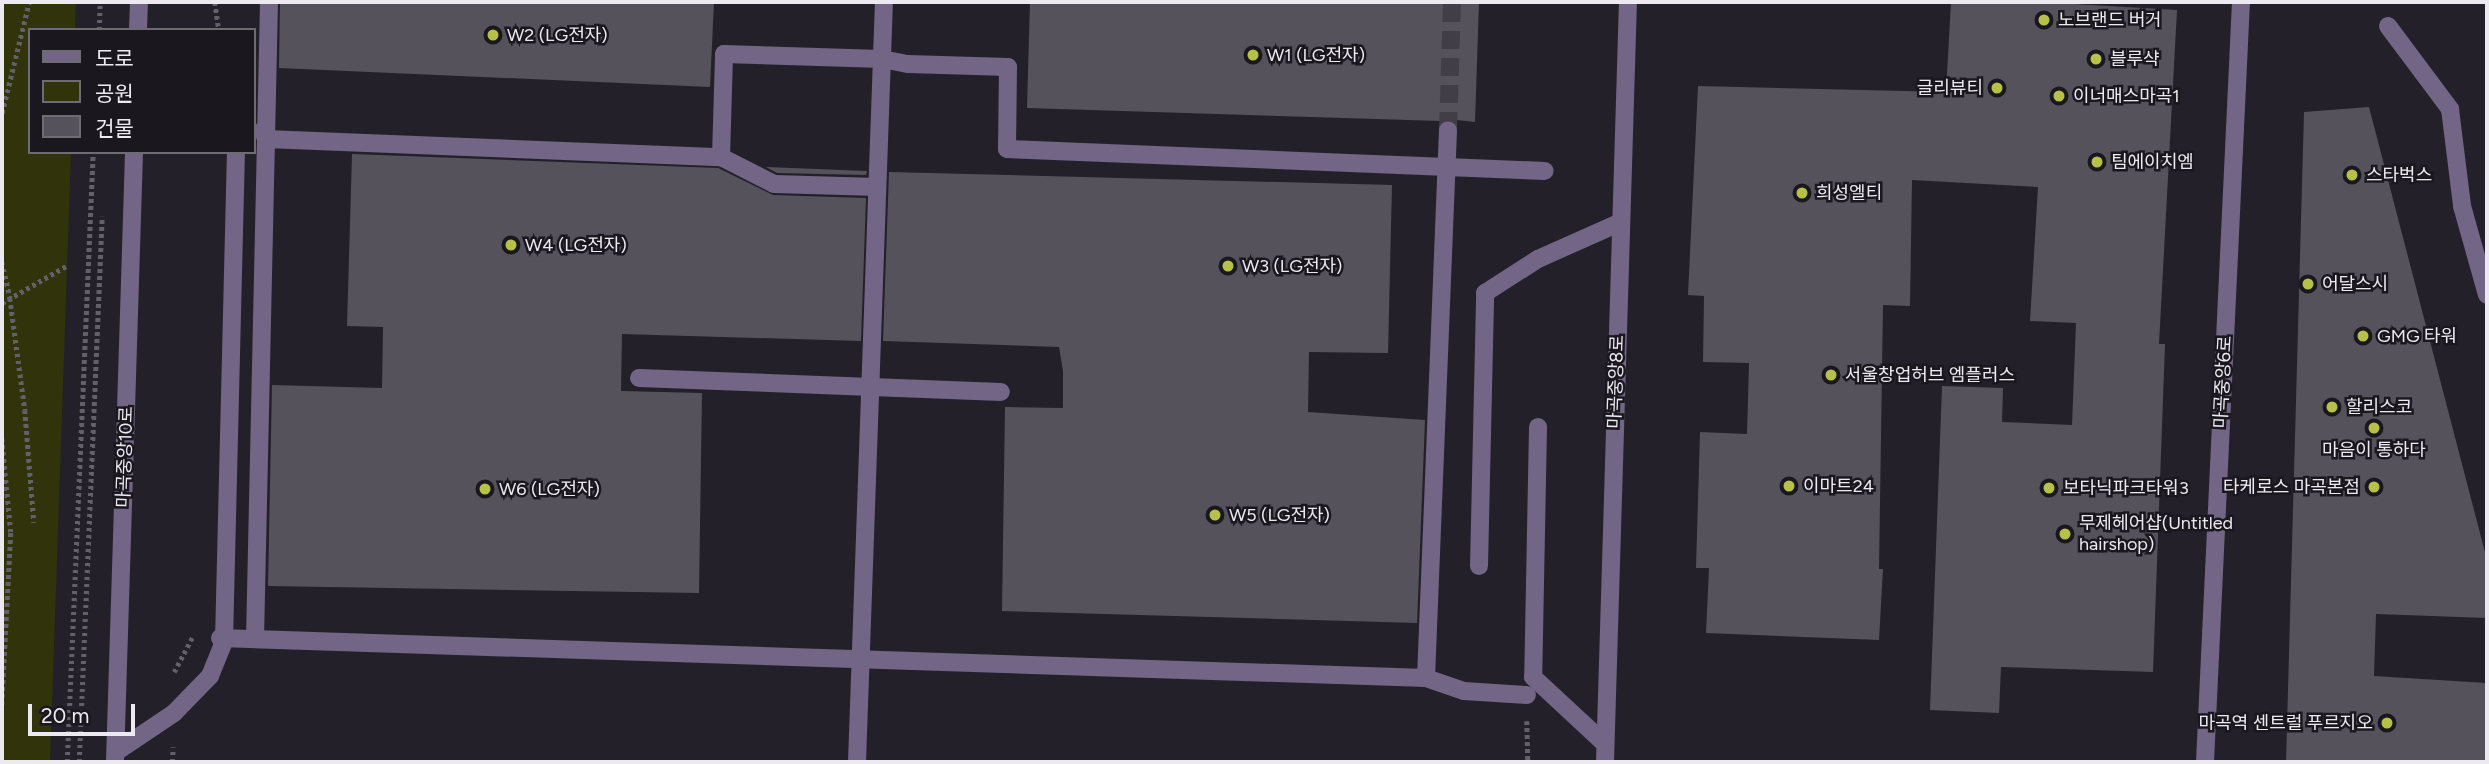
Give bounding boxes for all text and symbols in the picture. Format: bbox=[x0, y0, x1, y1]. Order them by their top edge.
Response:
place label: 노브랜드 버거 bbox=[2058, 9, 2162, 31]
marker: 노브랜드 버거 bbox=[2036, 12, 2052, 28]
place label: W2 (LG전자) bbox=[507, 24, 608, 46]
marker: W2 (LG전자) bbox=[485, 27, 501, 43]
legend bbox=[28, 28, 256, 154]
place label: W1 (LG전자) bbox=[1267, 44, 1365, 66]
text: 도로 bbox=[95, 46, 134, 71]
marker: W1 (LG전자) bbox=[1245, 47, 1261, 63]
place label: 블루샥 bbox=[2110, 48, 2160, 70]
marker: 블루샥 bbox=[2088, 51, 2104, 67]
place label: 글리뷰티 bbox=[1917, 77, 1983, 99]
marker: 글리뷰티 bbox=[1989, 80, 2005, 96]
text: 공원 bbox=[95, 81, 134, 106]
place label: 이너매스마곡1 bbox=[2073, 85, 2180, 107]
marker: 이너매스마곡1 bbox=[2051, 88, 2067, 104]
text: 건물 bbox=[95, 116, 134, 141]
place label: 팀에이치엠 bbox=[2111, 151, 2194, 173]
marker: 팀에이치엠 bbox=[2089, 154, 2105, 170]
place label: 스타벅스 bbox=[2366, 164, 2432, 186]
marker: 스타벅스 bbox=[2344, 167, 2360, 183]
place label: 희성엘티 bbox=[1816, 182, 1882, 204]
marker: 희성엘티 bbox=[1794, 185, 1810, 201]
place label: W4 (LG전자) bbox=[525, 234, 627, 256]
marker: W4 (LG전자) bbox=[503, 237, 519, 253]
place label: W3 (LG전자) bbox=[1242, 255, 1342, 277]
marker: W3 (LG전자) bbox=[1220, 258, 1236, 274]
place label: 어달스시 bbox=[2322, 273, 2388, 295]
marker: 어달스시 bbox=[2300, 276, 2316, 292]
place label: GMG 타워 bbox=[2377, 325, 2457, 347]
marker: GMG 타워 bbox=[2355, 328, 2371, 344]
street label: 마곡중앙8로 bbox=[1604, 335, 1628, 429]
street label: 마곡중앙6로 bbox=[2210, 335, 2236, 429]
place label: 서울창업허브 엠플러스 bbox=[1845, 364, 2015, 386]
marker: 서울창업허브 엠플러스 bbox=[1823, 367, 1839, 383]
place label: 할리스코 bbox=[2346, 396, 2412, 418]
marker: 할리스코 bbox=[2324, 399, 2340, 415]
street label: 마곡중앙10로 bbox=[112, 406, 138, 508]
marker: 마음이 통하다 bbox=[2366, 420, 2382, 436]
place label: 마음이 통하다 bbox=[2322, 439, 2426, 461]
place label: 이마트24 bbox=[1803, 475, 1874, 497]
place label: 타케로스 마곡본점 bbox=[2223, 476, 2360, 498]
place label: 보타닉파크타워3 bbox=[2063, 477, 2189, 499]
place label: W6 (LG전자) bbox=[499, 478, 600, 500]
marker: 이마트24 bbox=[1781, 478, 1797, 494]
marker: 타케로스 마곡본점 bbox=[2366, 479, 2382, 495]
marker: 보타닉파크타워3 bbox=[2041, 480, 2057, 496]
marker: W6 (LG전자) bbox=[477, 481, 493, 497]
place label: W5 (LG전자) bbox=[1229, 504, 1330, 526]
marker: W5 (LG전자) bbox=[1207, 507, 1223, 523]
place label: 무제헤어샵(Untitled hairshop) bbox=[2079, 513, 2233, 556]
marker: 무제헤어샵(Untitled hairshop) bbox=[2057, 526, 2073, 542]
scale bar bbox=[32, 690, 138, 734]
text: 20 m bbox=[41, 703, 89, 728]
place label: 마곡역 센트럴 푸르지오 bbox=[2199, 712, 2373, 734]
marker: 마곡역 센트럴 푸르지오 bbox=[2379, 715, 2395, 731]

